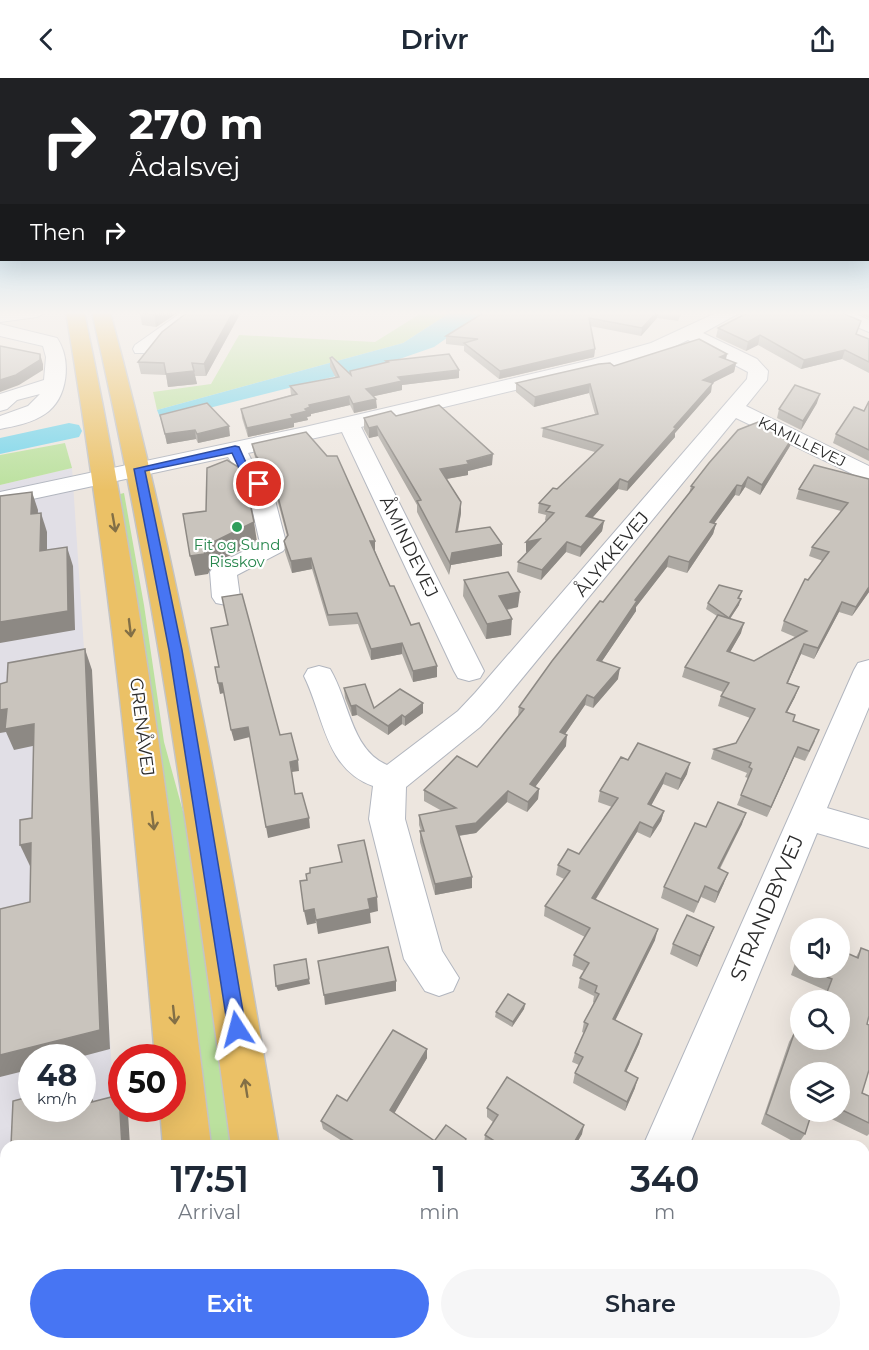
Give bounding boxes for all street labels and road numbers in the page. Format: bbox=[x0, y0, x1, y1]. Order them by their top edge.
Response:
street label: KAMILLEVEJ bbox=[755, 412, 849, 471]
street label: ÅMINDEVEJ bbox=[375, 492, 444, 601]
street label: ÅLYKKEVEJ bbox=[569, 506, 654, 601]
street label: GRENÅVEJ bbox=[125, 676, 160, 778]
street label: STRANDBYVEJ bbox=[725, 831, 809, 985]

